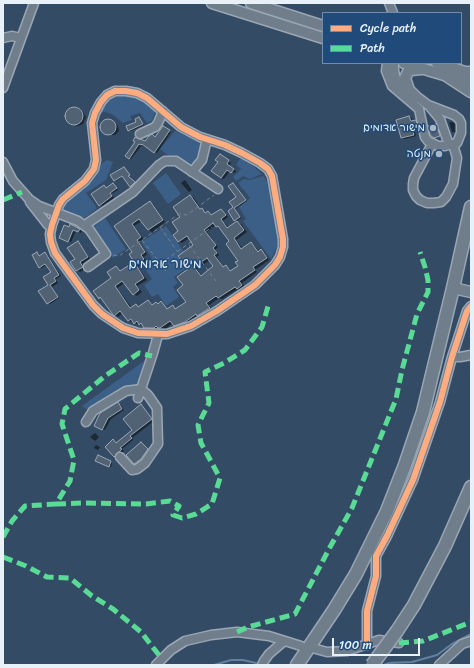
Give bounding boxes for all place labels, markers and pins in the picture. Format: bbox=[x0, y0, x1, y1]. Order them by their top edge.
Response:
place label: מישור אדומים bbox=[363, 121, 425, 135]
marker: מישור אדומים bbox=[428, 123, 438, 133]
place label: מנטה bbox=[406, 147, 431, 161]
marker: מנטה bbox=[434, 149, 444, 159]

